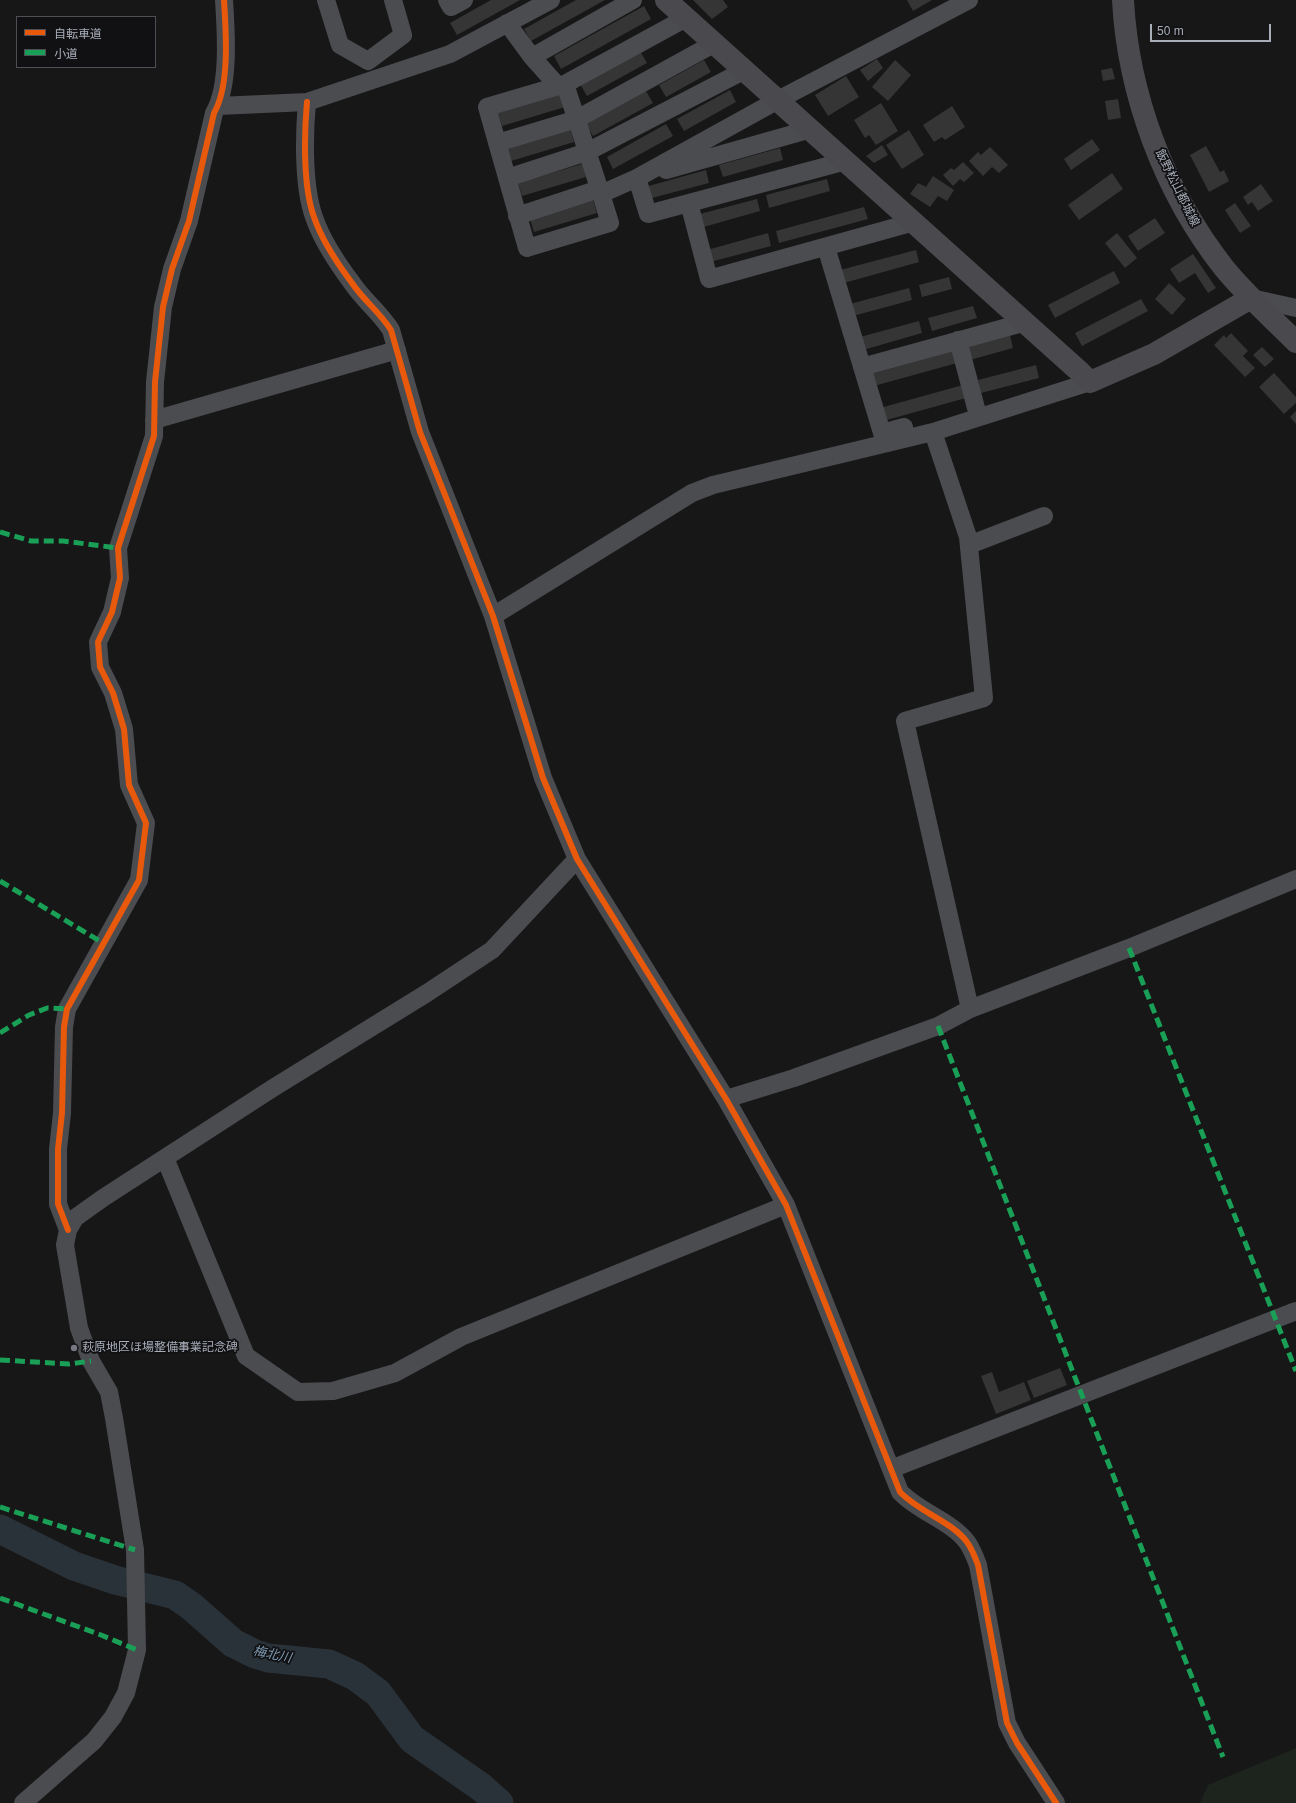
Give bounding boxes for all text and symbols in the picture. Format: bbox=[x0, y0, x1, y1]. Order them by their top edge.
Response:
legend bbox=[16, 16, 156, 68]
scale bar bbox=[1152, 16, 1273, 42]
text: 50 m bbox=[1157, 24, 1184, 38]
text: 自転車道 bbox=[54, 27, 102, 41]
text: 小道 bbox=[54, 47, 78, 61]
street label: 飯野松山都城線 bbox=[1152, 147, 1202, 229]
place label: 萩原地区ほ場整備事業記念碑 bbox=[82, 1341, 238, 1355]
marker: 萩原地区ほ場整備事業記念碑 bbox=[69, 1343, 79, 1353]
water label: 梅北川 bbox=[251, 1644, 293, 1666]

